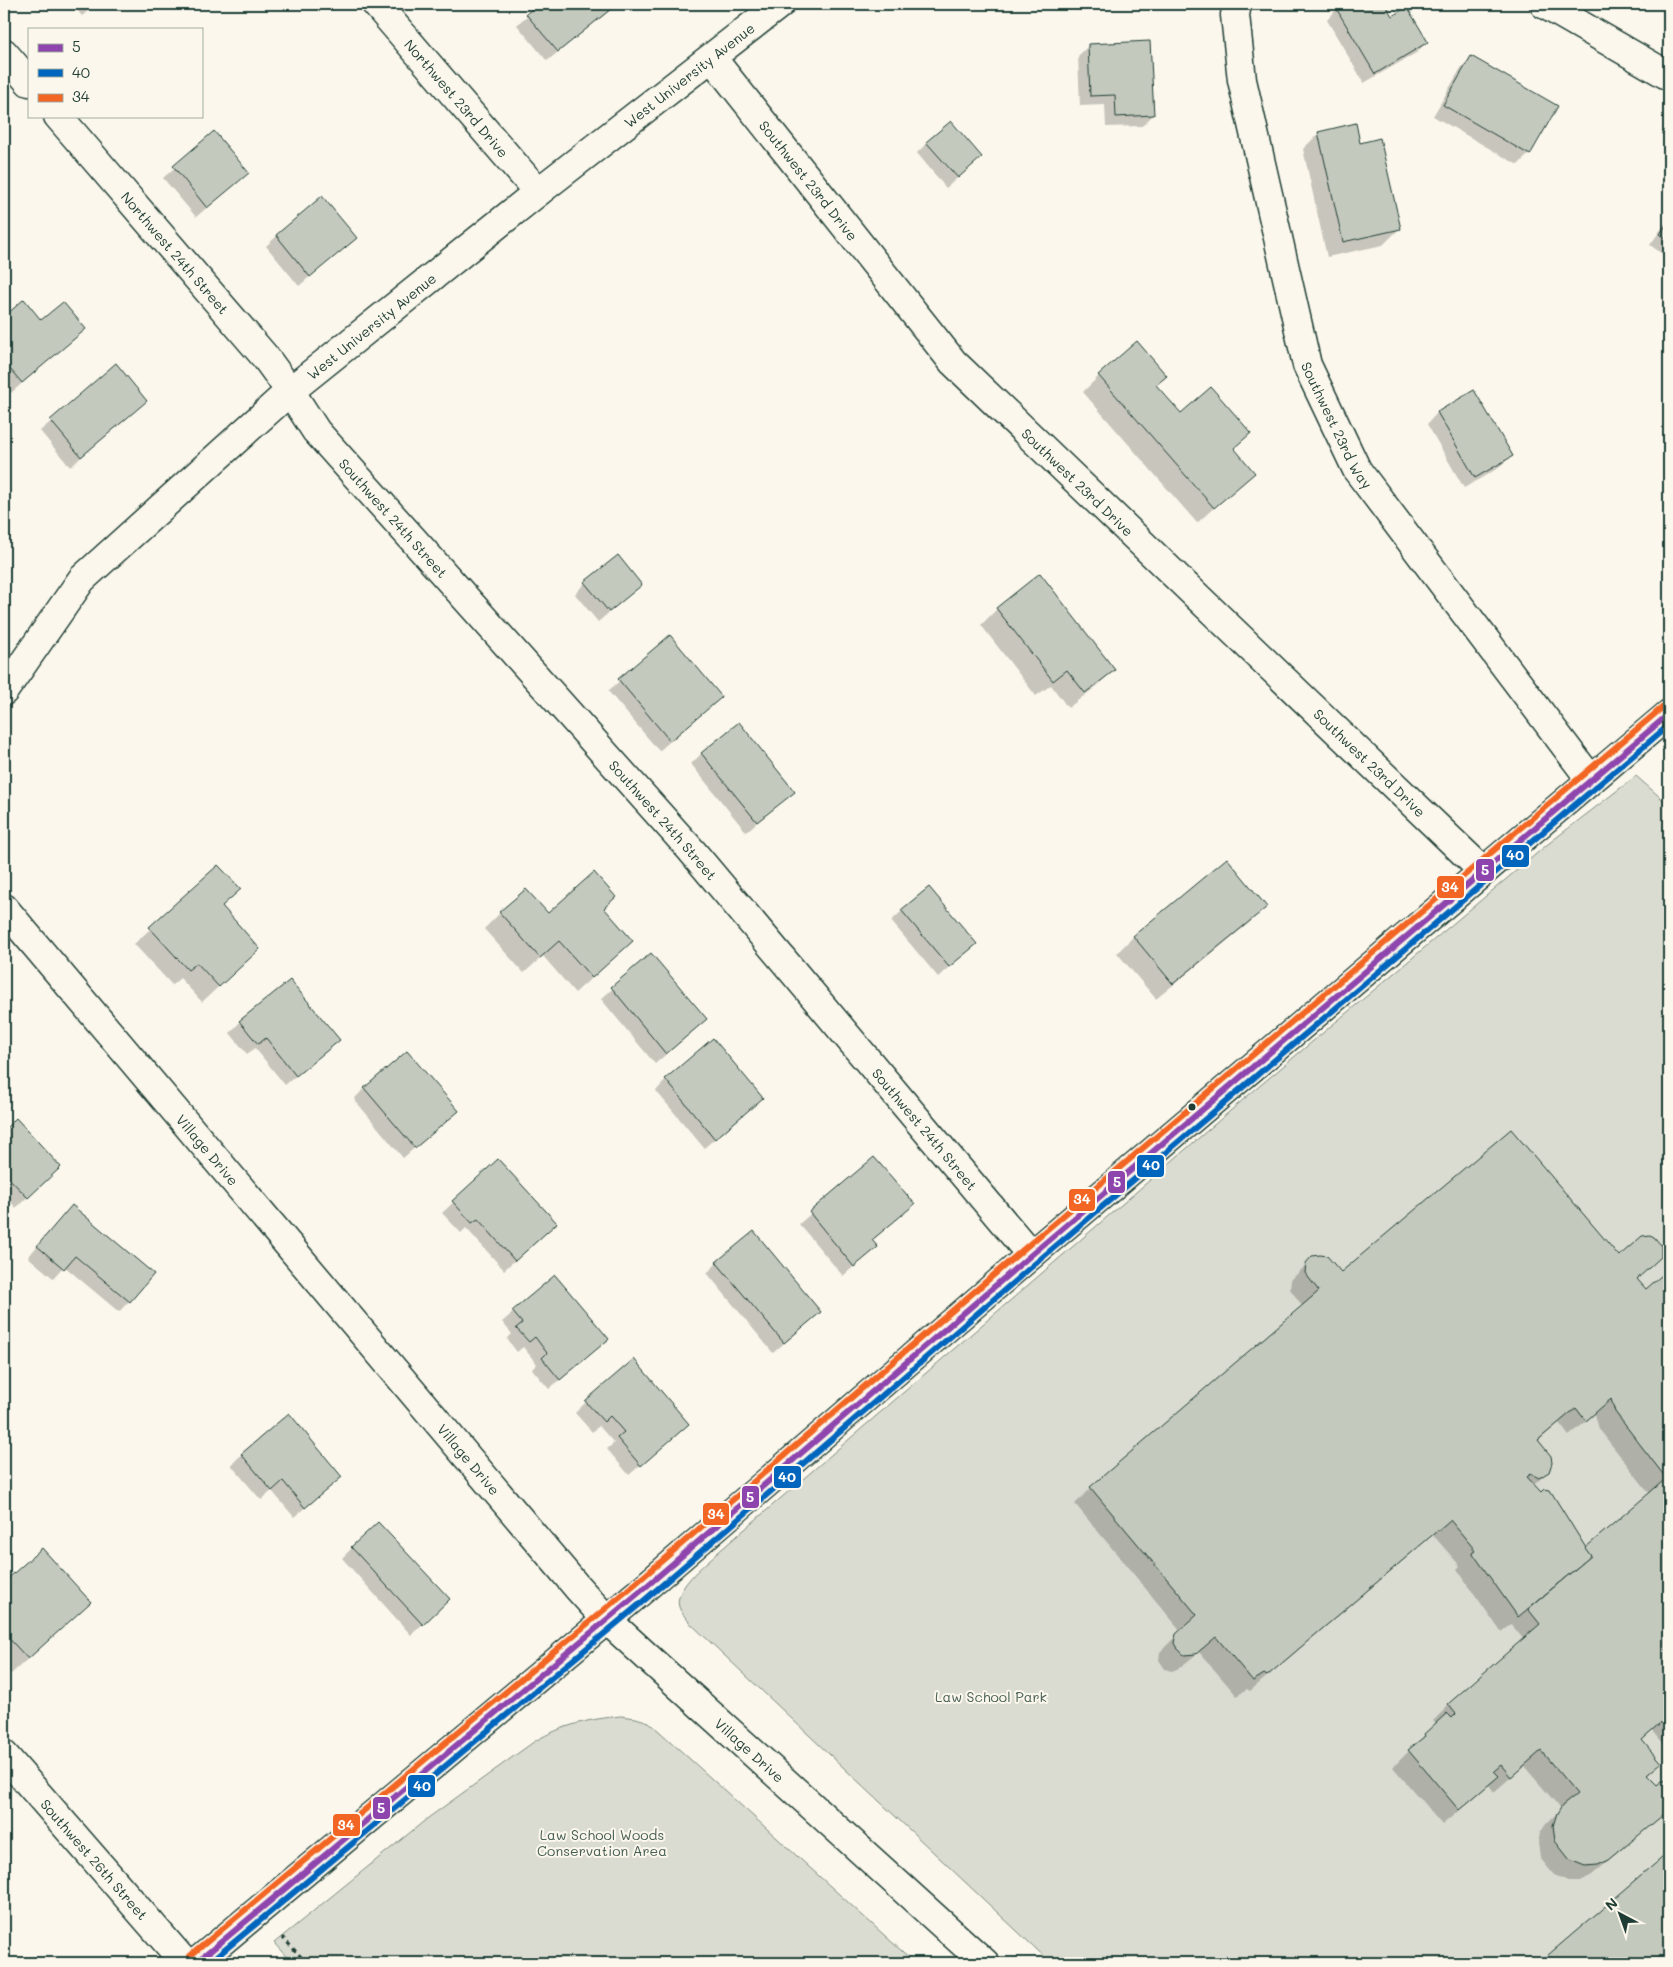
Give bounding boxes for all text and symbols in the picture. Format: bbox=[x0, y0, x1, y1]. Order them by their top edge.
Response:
street label: West University Avenue bbox=[620, 18, 758, 131]
legend bbox=[28, 28, 202, 118]
street label: Northwest 23rd Drive bbox=[401, 35, 513, 161]
text: 5 bbox=[72, 36, 81, 56]
text: 40 bbox=[72, 62, 90, 82]
text: 34 bbox=[72, 86, 90, 106]
street label: Southwest 23rd Drive bbox=[755, 116, 862, 244]
street label: Northwest 24th Street bbox=[117, 187, 233, 318]
street label: West University Avenue bbox=[303, 268, 440, 383]
street label: Southwest 23rd Way bbox=[1297, 358, 1377, 492]
street label: Southwest 23rd Drive bbox=[1018, 424, 1138, 540]
street label: Southwest 24th Street bbox=[335, 454, 452, 581]
street label: Southwest 23rd Drive bbox=[1310, 704, 1430, 821]
street label: Southwest 24th Street bbox=[605, 756, 722, 884]
line badge: 40 bbox=[1501, 844, 1530, 868]
text: 40 bbox=[1506, 845, 1524, 864]
line badge: 5 bbox=[1475, 858, 1495, 882]
text: 5 bbox=[1481, 860, 1489, 879]
line badge: 34 bbox=[1436, 875, 1465, 899]
text: 34 bbox=[1441, 877, 1459, 896]
street label: Southwest 24th Street bbox=[868, 1064, 982, 1194]
unlabelled marker bbox=[1187, 1102, 1197, 1112]
street label: Village Drive bbox=[172, 1110, 243, 1189]
line badge: 40 bbox=[1136, 1154, 1165, 1178]
text: 40 bbox=[1142, 1155, 1160, 1174]
line badge: 5 bbox=[1107, 1170, 1126, 1194]
text: 5 bbox=[1113, 1172, 1121, 1191]
line badge: 34 bbox=[1068, 1188, 1096, 1212]
text: 34 bbox=[1073, 1189, 1091, 1208]
street label: Village Drive bbox=[434, 1419, 504, 1499]
line badge: 40 bbox=[773, 1465, 802, 1489]
text: 40 bbox=[778, 1467, 796, 1486]
line badge: 5 bbox=[741, 1485, 760, 1509]
text: 5 bbox=[746, 1487, 754, 1506]
line badge: 34 bbox=[702, 1502, 730, 1526]
text: 34 bbox=[707, 1504, 725, 1523]
park label: Law School Park bbox=[935, 1687, 1047, 1706]
street label: Village Drive bbox=[711, 1713, 789, 1786]
line badge: 40 bbox=[407, 1774, 436, 1798]
text: 40 bbox=[413, 1776, 431, 1795]
street label: Southwest 26th Street bbox=[37, 1795, 152, 1924]
line badge: 5 bbox=[372, 1796, 391, 1820]
text: 5 bbox=[377, 1798, 385, 1817]
line badge: 34 bbox=[332, 1813, 361, 1837]
text: 34 bbox=[337, 1815, 355, 1834]
park label: Law School Woods Conservation Area bbox=[537, 1825, 667, 1860]
north arrow bbox=[1596, 1890, 1646, 1940]
text: N bbox=[1601, 1893, 1621, 1914]

